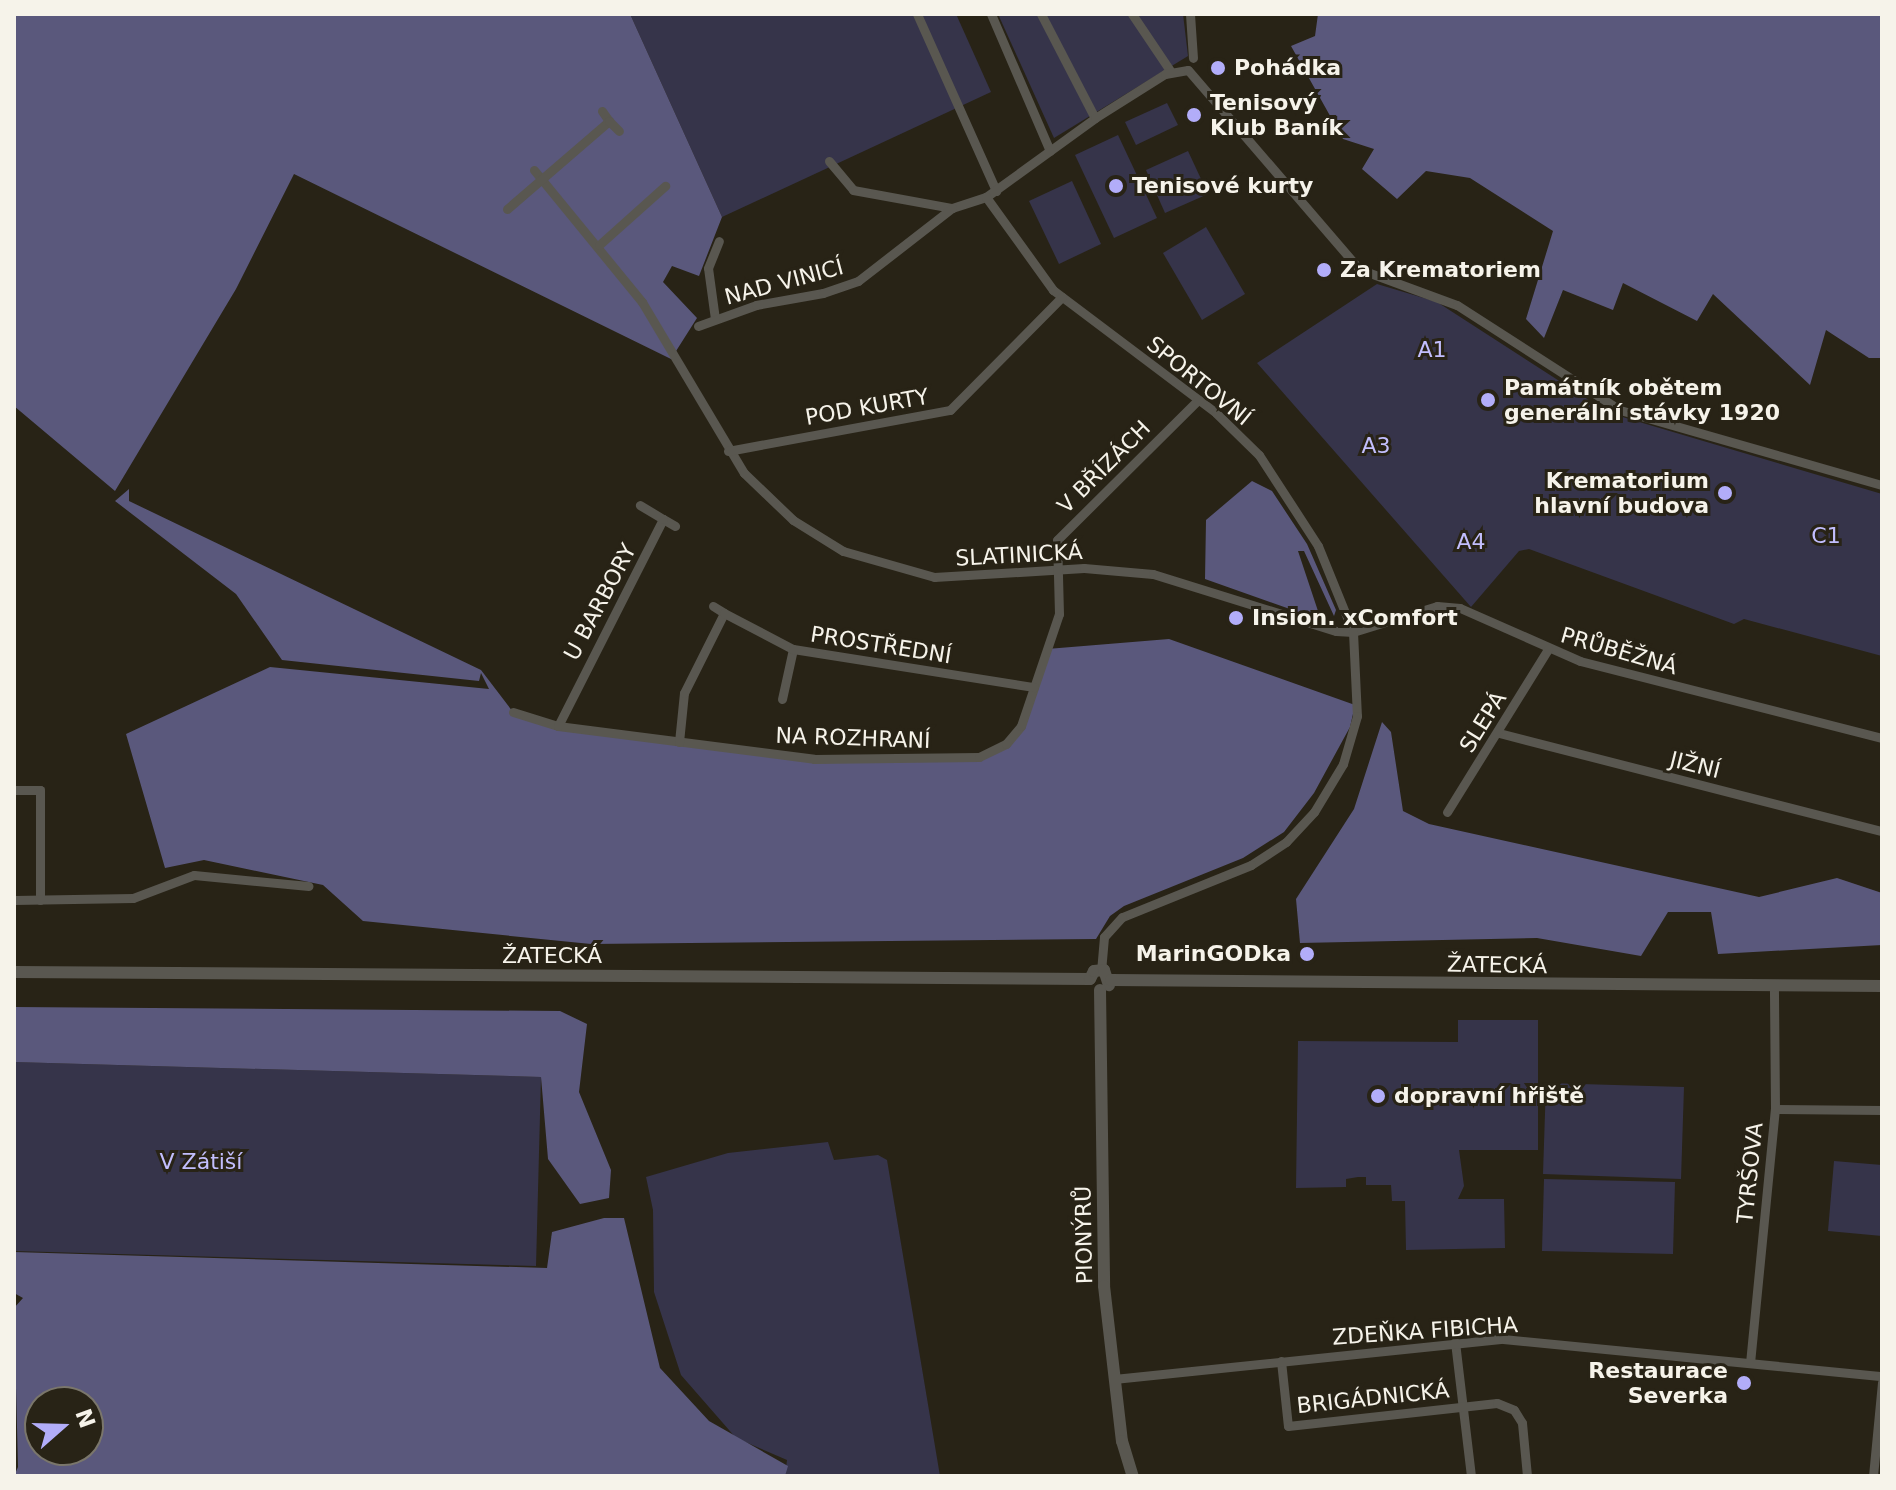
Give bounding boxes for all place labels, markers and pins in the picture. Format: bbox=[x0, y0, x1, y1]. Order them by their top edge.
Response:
place label: Pohádka bbox=[1234, 55, 1341, 81]
marker: Pohádka bbox=[1209, 59, 1227, 77]
place label: Tenisový Klub Baník bbox=[1210, 89, 1343, 140]
marker: Tenisový Klub Baník bbox=[1185, 106, 1203, 124]
place label: Tenisové kurty bbox=[1132, 173, 1313, 199]
marker: Tenisové kurty bbox=[1107, 177, 1125, 195]
place label: Za Krematoriem bbox=[1340, 257, 1541, 283]
marker: Za Krematoriem bbox=[1315, 261, 1333, 279]
place label: Památník obětem generální stávky 1920 bbox=[1504, 374, 1780, 426]
marker: Památník obětem generální stávky 1920 bbox=[1479, 391, 1497, 409]
place label: Krematorium hlavní budova bbox=[1534, 467, 1709, 518]
marker: Krematorium hlavní budova bbox=[1716, 484, 1734, 502]
place label: Insion. xComfort bbox=[1252, 605, 1458, 631]
marker: Insion. xComfort bbox=[1227, 609, 1245, 627]
place label: MarinGODka bbox=[1136, 941, 1291, 967]
marker: MarinGODka bbox=[1298, 945, 1316, 963]
place label: dopravní hřiště bbox=[1394, 1083, 1584, 1109]
marker: dopravní hřiště bbox=[1369, 1087, 1387, 1105]
place label: Restaurace Severka bbox=[1588, 1357, 1728, 1408]
marker: Restaurace Severka bbox=[1735, 1374, 1753, 1392]

